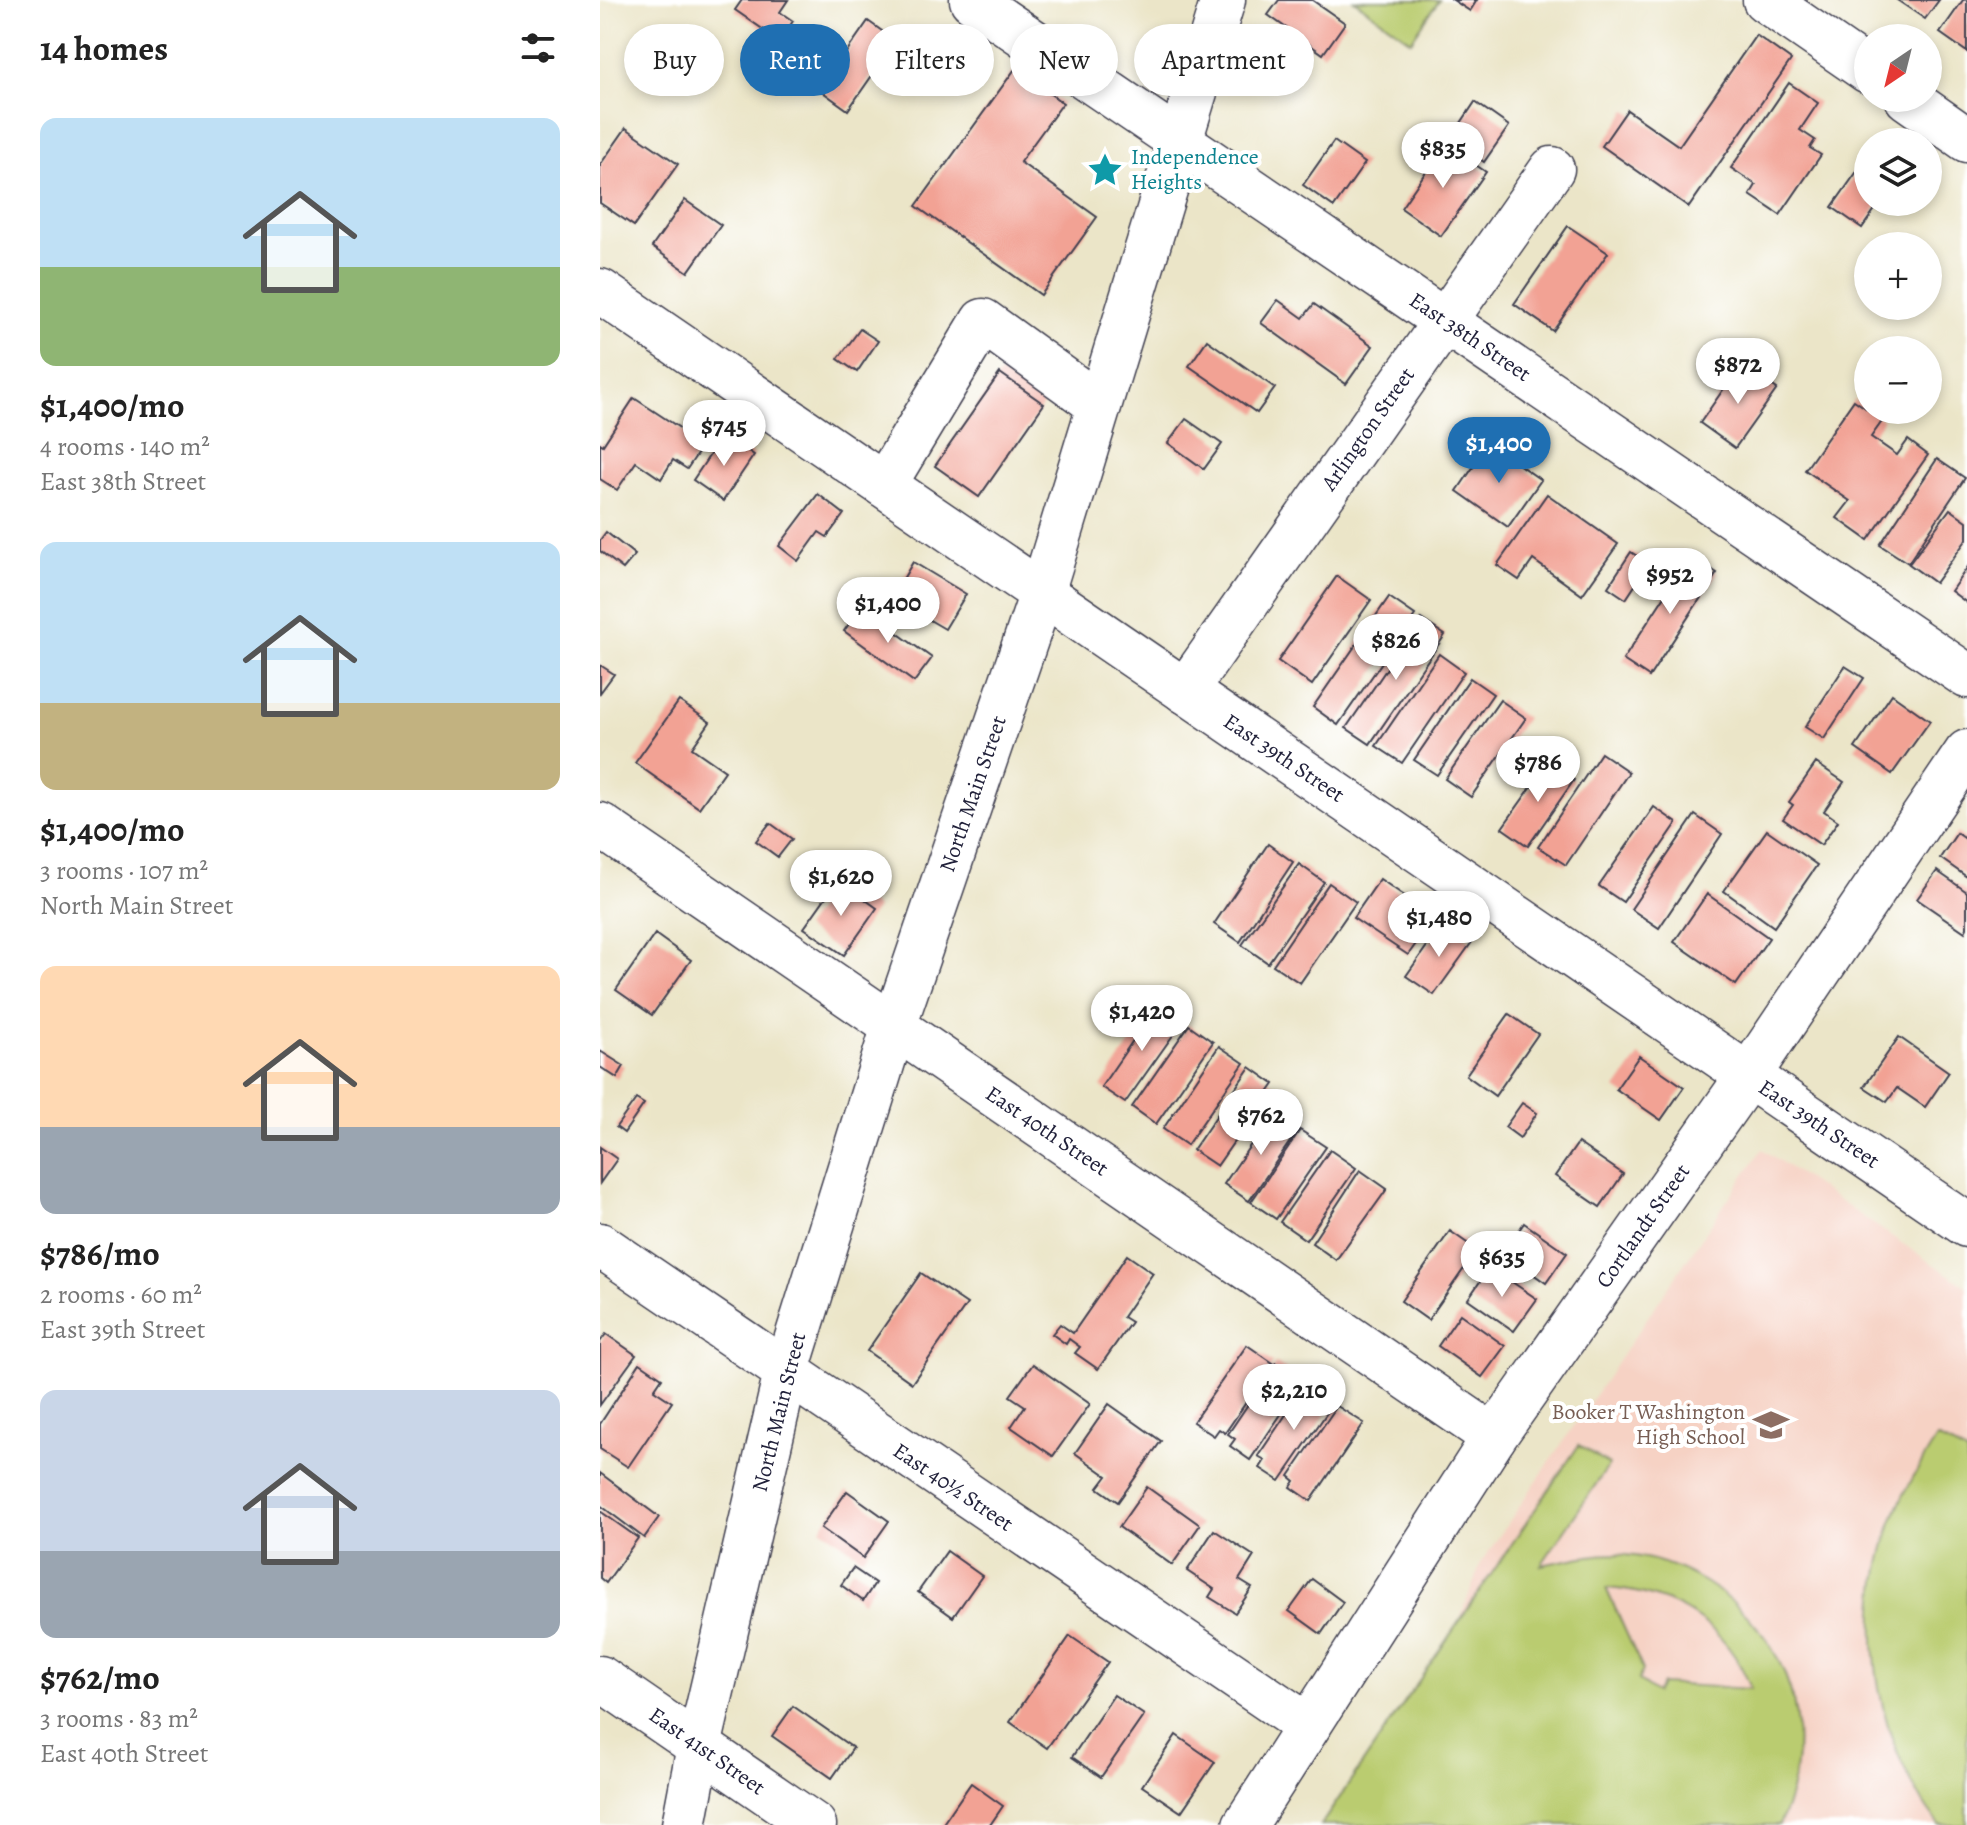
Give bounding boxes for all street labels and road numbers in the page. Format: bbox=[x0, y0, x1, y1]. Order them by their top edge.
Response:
street label: East 38th Street bbox=[1403, 285, 1537, 389]
street label: Arlington Street bbox=[1314, 361, 1422, 497]
street label: East 39th Street bbox=[1218, 706, 1350, 810]
street label: North Main Street bbox=[932, 712, 1014, 876]
street label: East 39th Street bbox=[1753, 1072, 1885, 1176]
street label: East 40th Street bbox=[980, 1079, 1114, 1183]
street label: Cortlandt Street bbox=[1589, 1158, 1697, 1294]
street label: North Main Street bbox=[745, 1329, 813, 1495]
street label: East 40½ Street bbox=[887, 1436, 1019, 1538]
street label: East 41st Street bbox=[643, 1700, 771, 1802]

